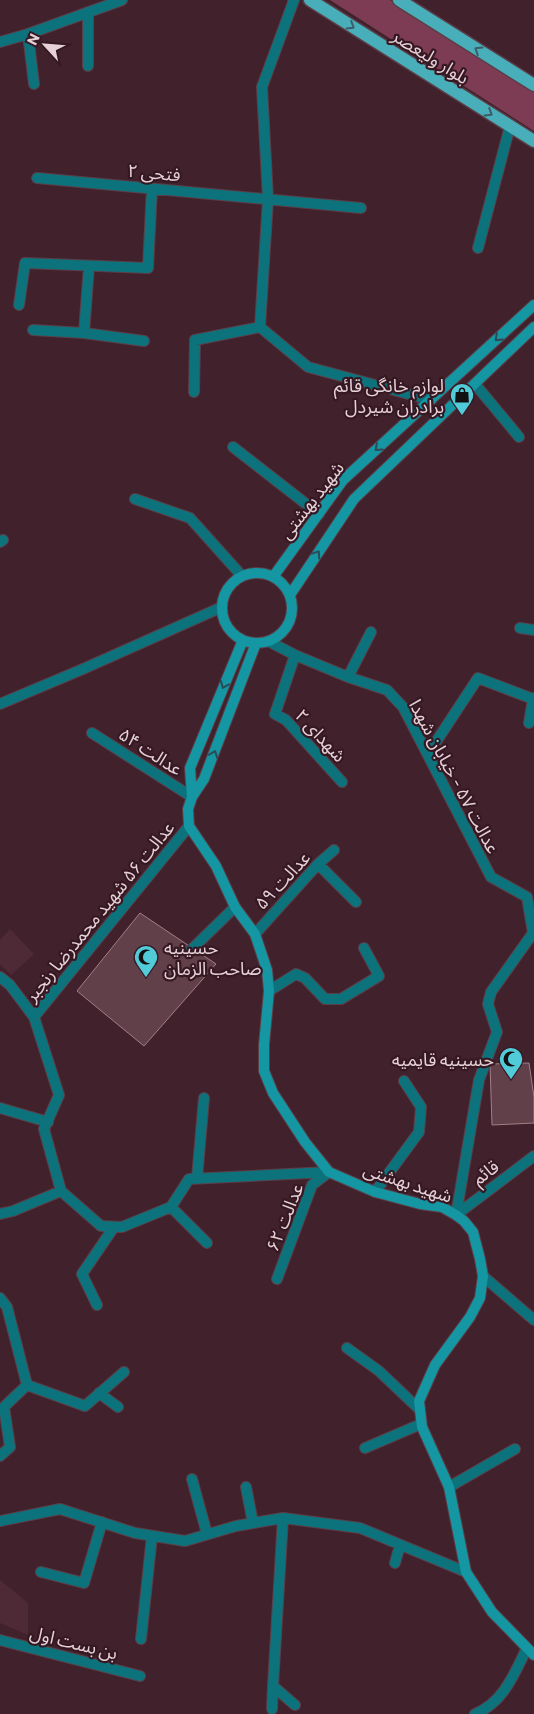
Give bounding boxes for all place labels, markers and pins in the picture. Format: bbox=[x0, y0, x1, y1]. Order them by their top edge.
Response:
place label: لوازم خانگی قائم برادران شیردل bbox=[334, 374, 444, 418]
shop icon: لوازم خانگی قائم برادران شیردل bbox=[449, 382, 475, 416]
place label: حسینیه صاحب الزمان bbox=[164, 936, 262, 980]
mosque icon: حسینیه صاحب الزمان bbox=[133, 944, 159, 978]
mosque icon: حسینیه قایمیه bbox=[498, 1046, 524, 1080]
place label: حسینیه قایمیه bbox=[392, 1048, 494, 1070]

